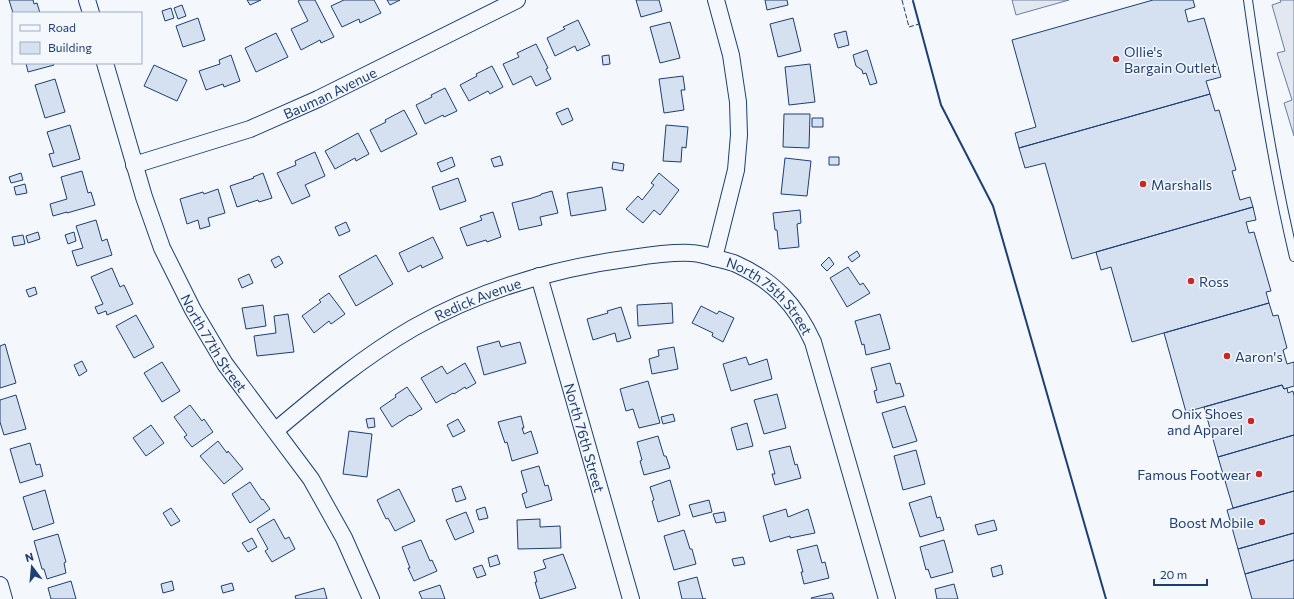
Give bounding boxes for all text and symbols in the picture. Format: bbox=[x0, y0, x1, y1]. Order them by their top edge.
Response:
legend bbox=[12, 12, 142, 64]
text: Road bbox=[48, 20, 76, 34]
text: Building bbox=[48, 40, 92, 54]
place label: Ollie's Bargain Outlet bbox=[1124, 43, 1217, 76]
marker: Ollie's Bargain Outlet bbox=[1111, 54, 1121, 64]
street label: Bauman Avenue bbox=[280, 63, 379, 122]
place label: Marshalls bbox=[1151, 176, 1212, 193]
marker: Marshalls bbox=[1138, 179, 1148, 189]
street label: North 75th Street bbox=[724, 253, 817, 338]
place label: Ross bbox=[1199, 273, 1229, 290]
street label: Redick Avenue bbox=[431, 274, 523, 324]
marker: Ross bbox=[1186, 276, 1196, 286]
street label: North 77th Street bbox=[178, 291, 251, 395]
place label: Aaron's bbox=[1235, 348, 1283, 365]
marker: Aaron's bbox=[1222, 351, 1232, 361]
street label: North 76th Street bbox=[561, 381, 609, 494]
place label: Onix Shoes and Apparel bbox=[1167, 405, 1243, 438]
marker: Onix Shoes and Apparel bbox=[1246, 416, 1256, 426]
place label: Famous Footwear bbox=[1137, 466, 1251, 483]
marker: Famous Footwear bbox=[1254, 469, 1264, 479]
place label: Boost Mobile bbox=[1169, 514, 1254, 531]
marker: Boost Mobile bbox=[1257, 517, 1267, 527]
north arrow bbox=[12, 547, 52, 587]
text: N bbox=[23, 550, 35, 564]
scale bar bbox=[1154, 561, 1207, 587]
text: 20 m bbox=[1160, 567, 1187, 581]

